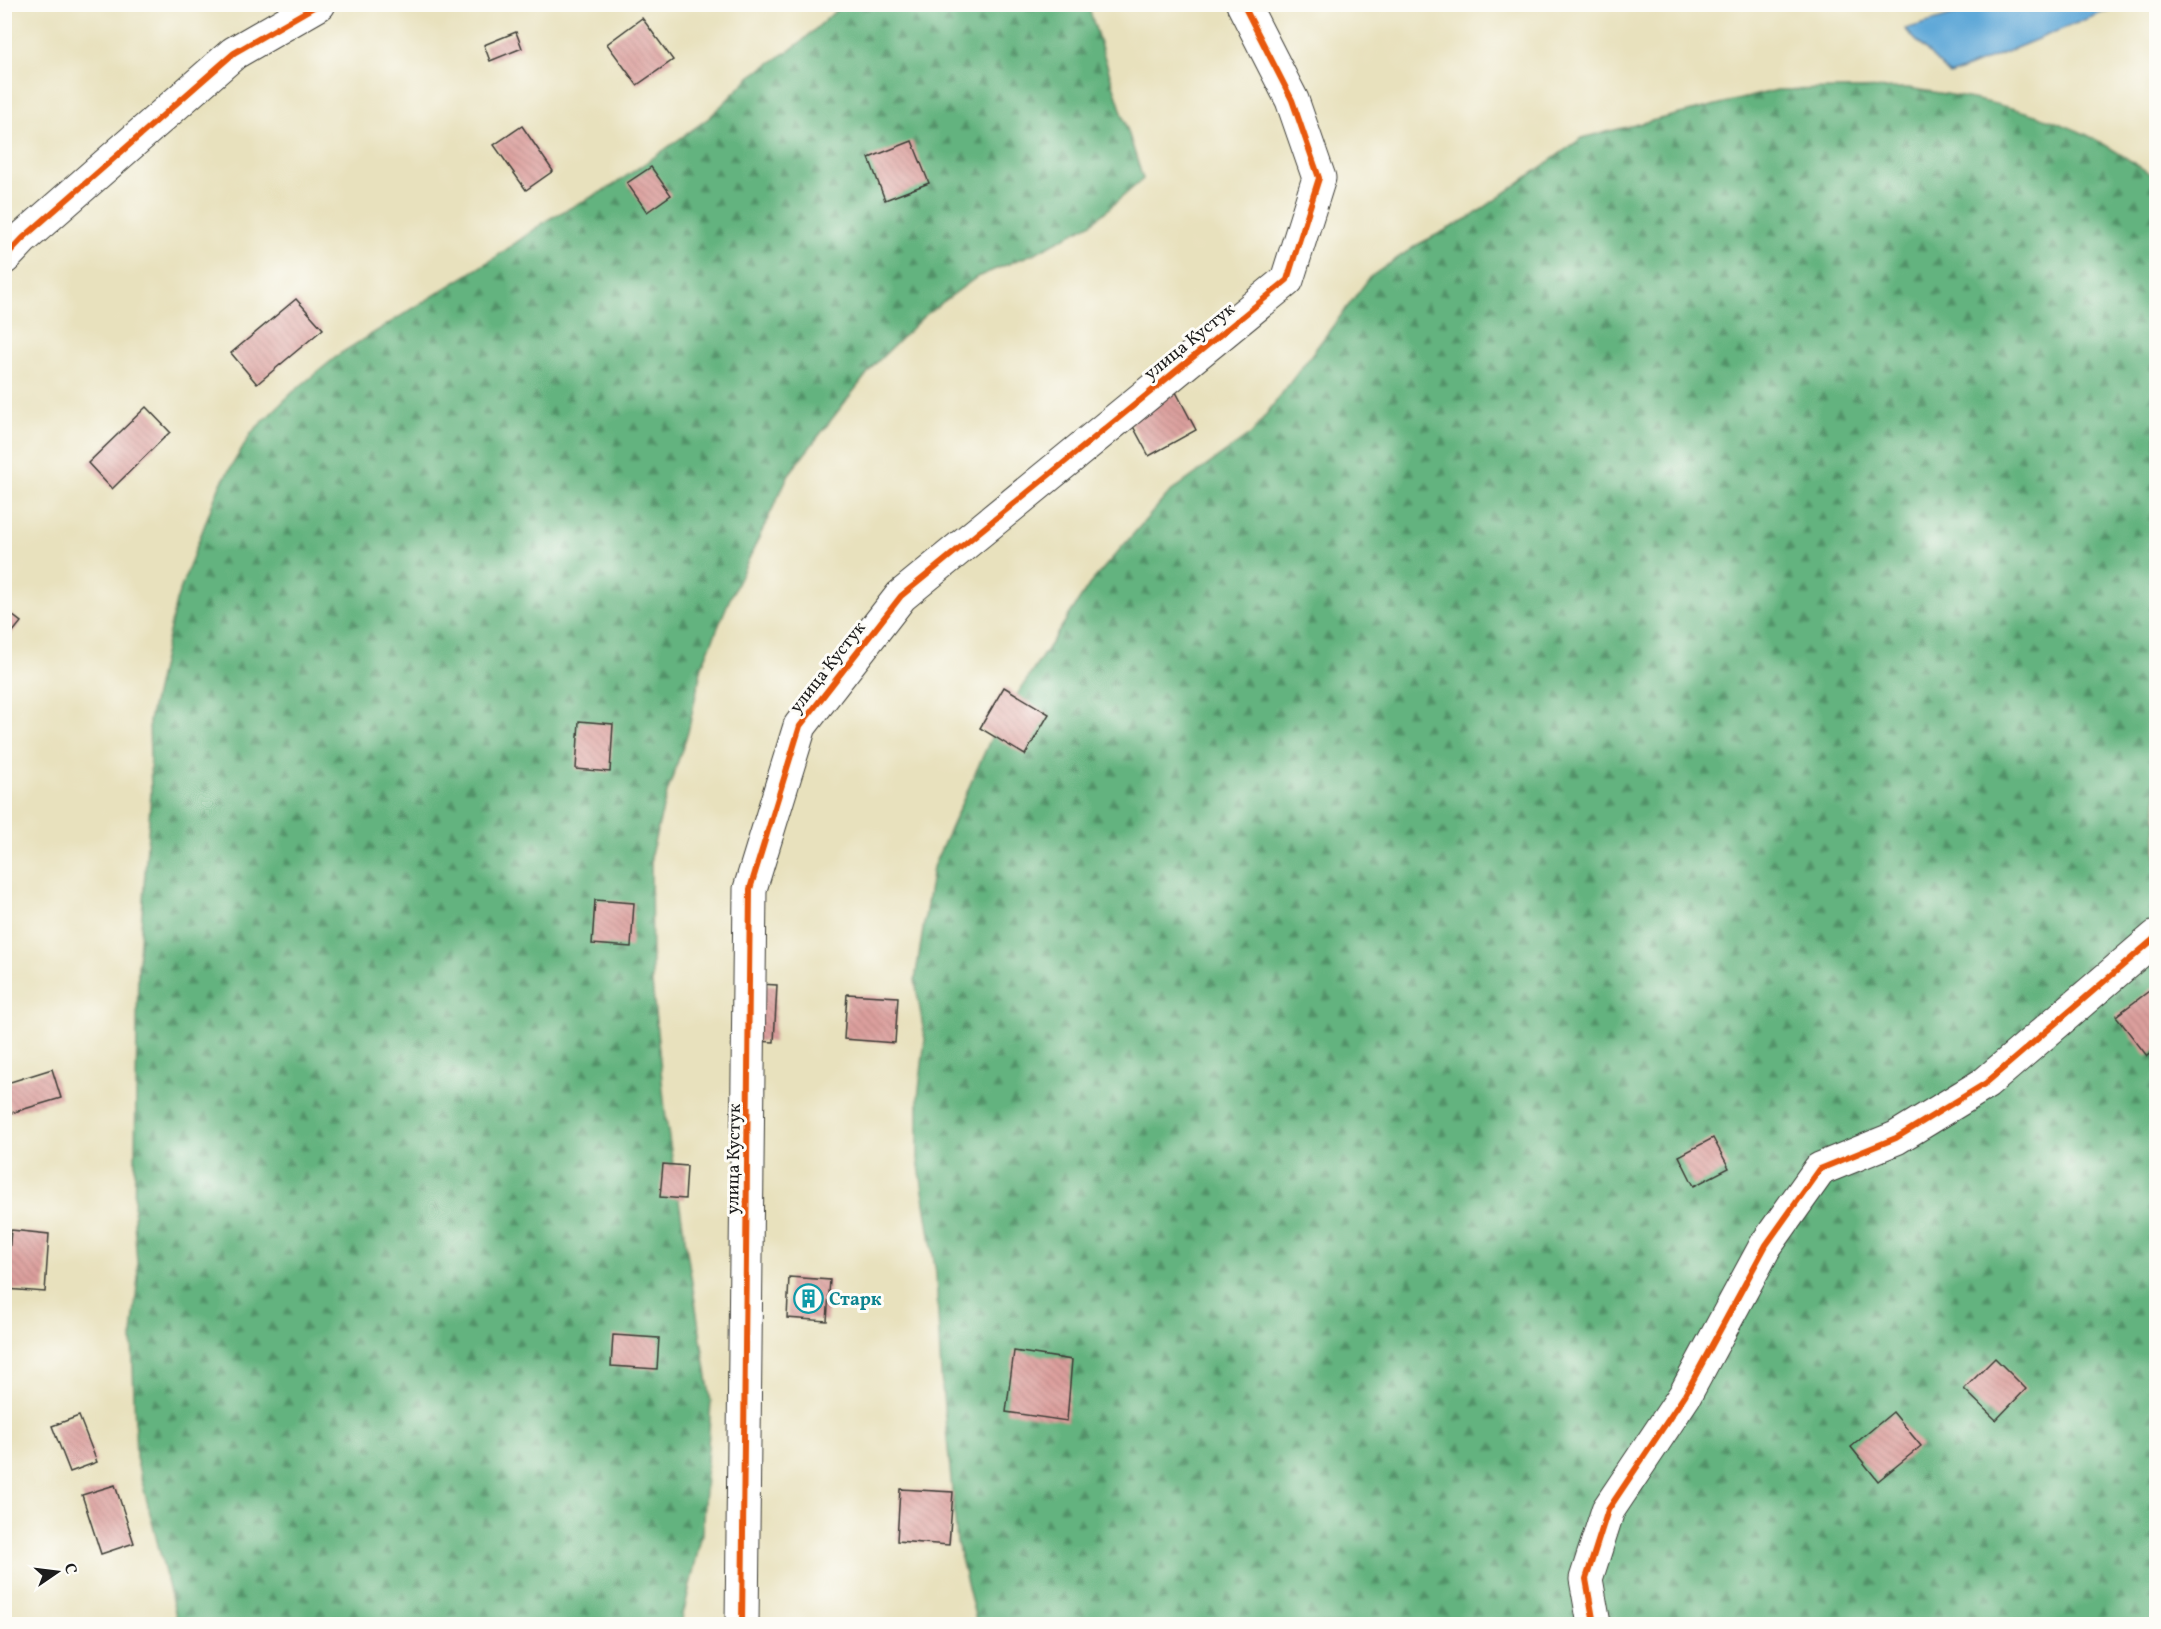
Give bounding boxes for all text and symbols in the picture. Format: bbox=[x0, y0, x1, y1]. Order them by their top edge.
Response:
street label: улица Кустук bbox=[1139, 297, 1241, 387]
street label: улица Кустук bbox=[784, 616, 872, 719]
street label: улица Кустук bbox=[721, 1103, 748, 1215]
building icon: Старк bbox=[792, 1283, 824, 1315]
place label: Старк bbox=[829, 1288, 882, 1313]
north arrow bbox=[27, 1542, 87, 1602]
text: С bbox=[58, 1561, 82, 1577]

